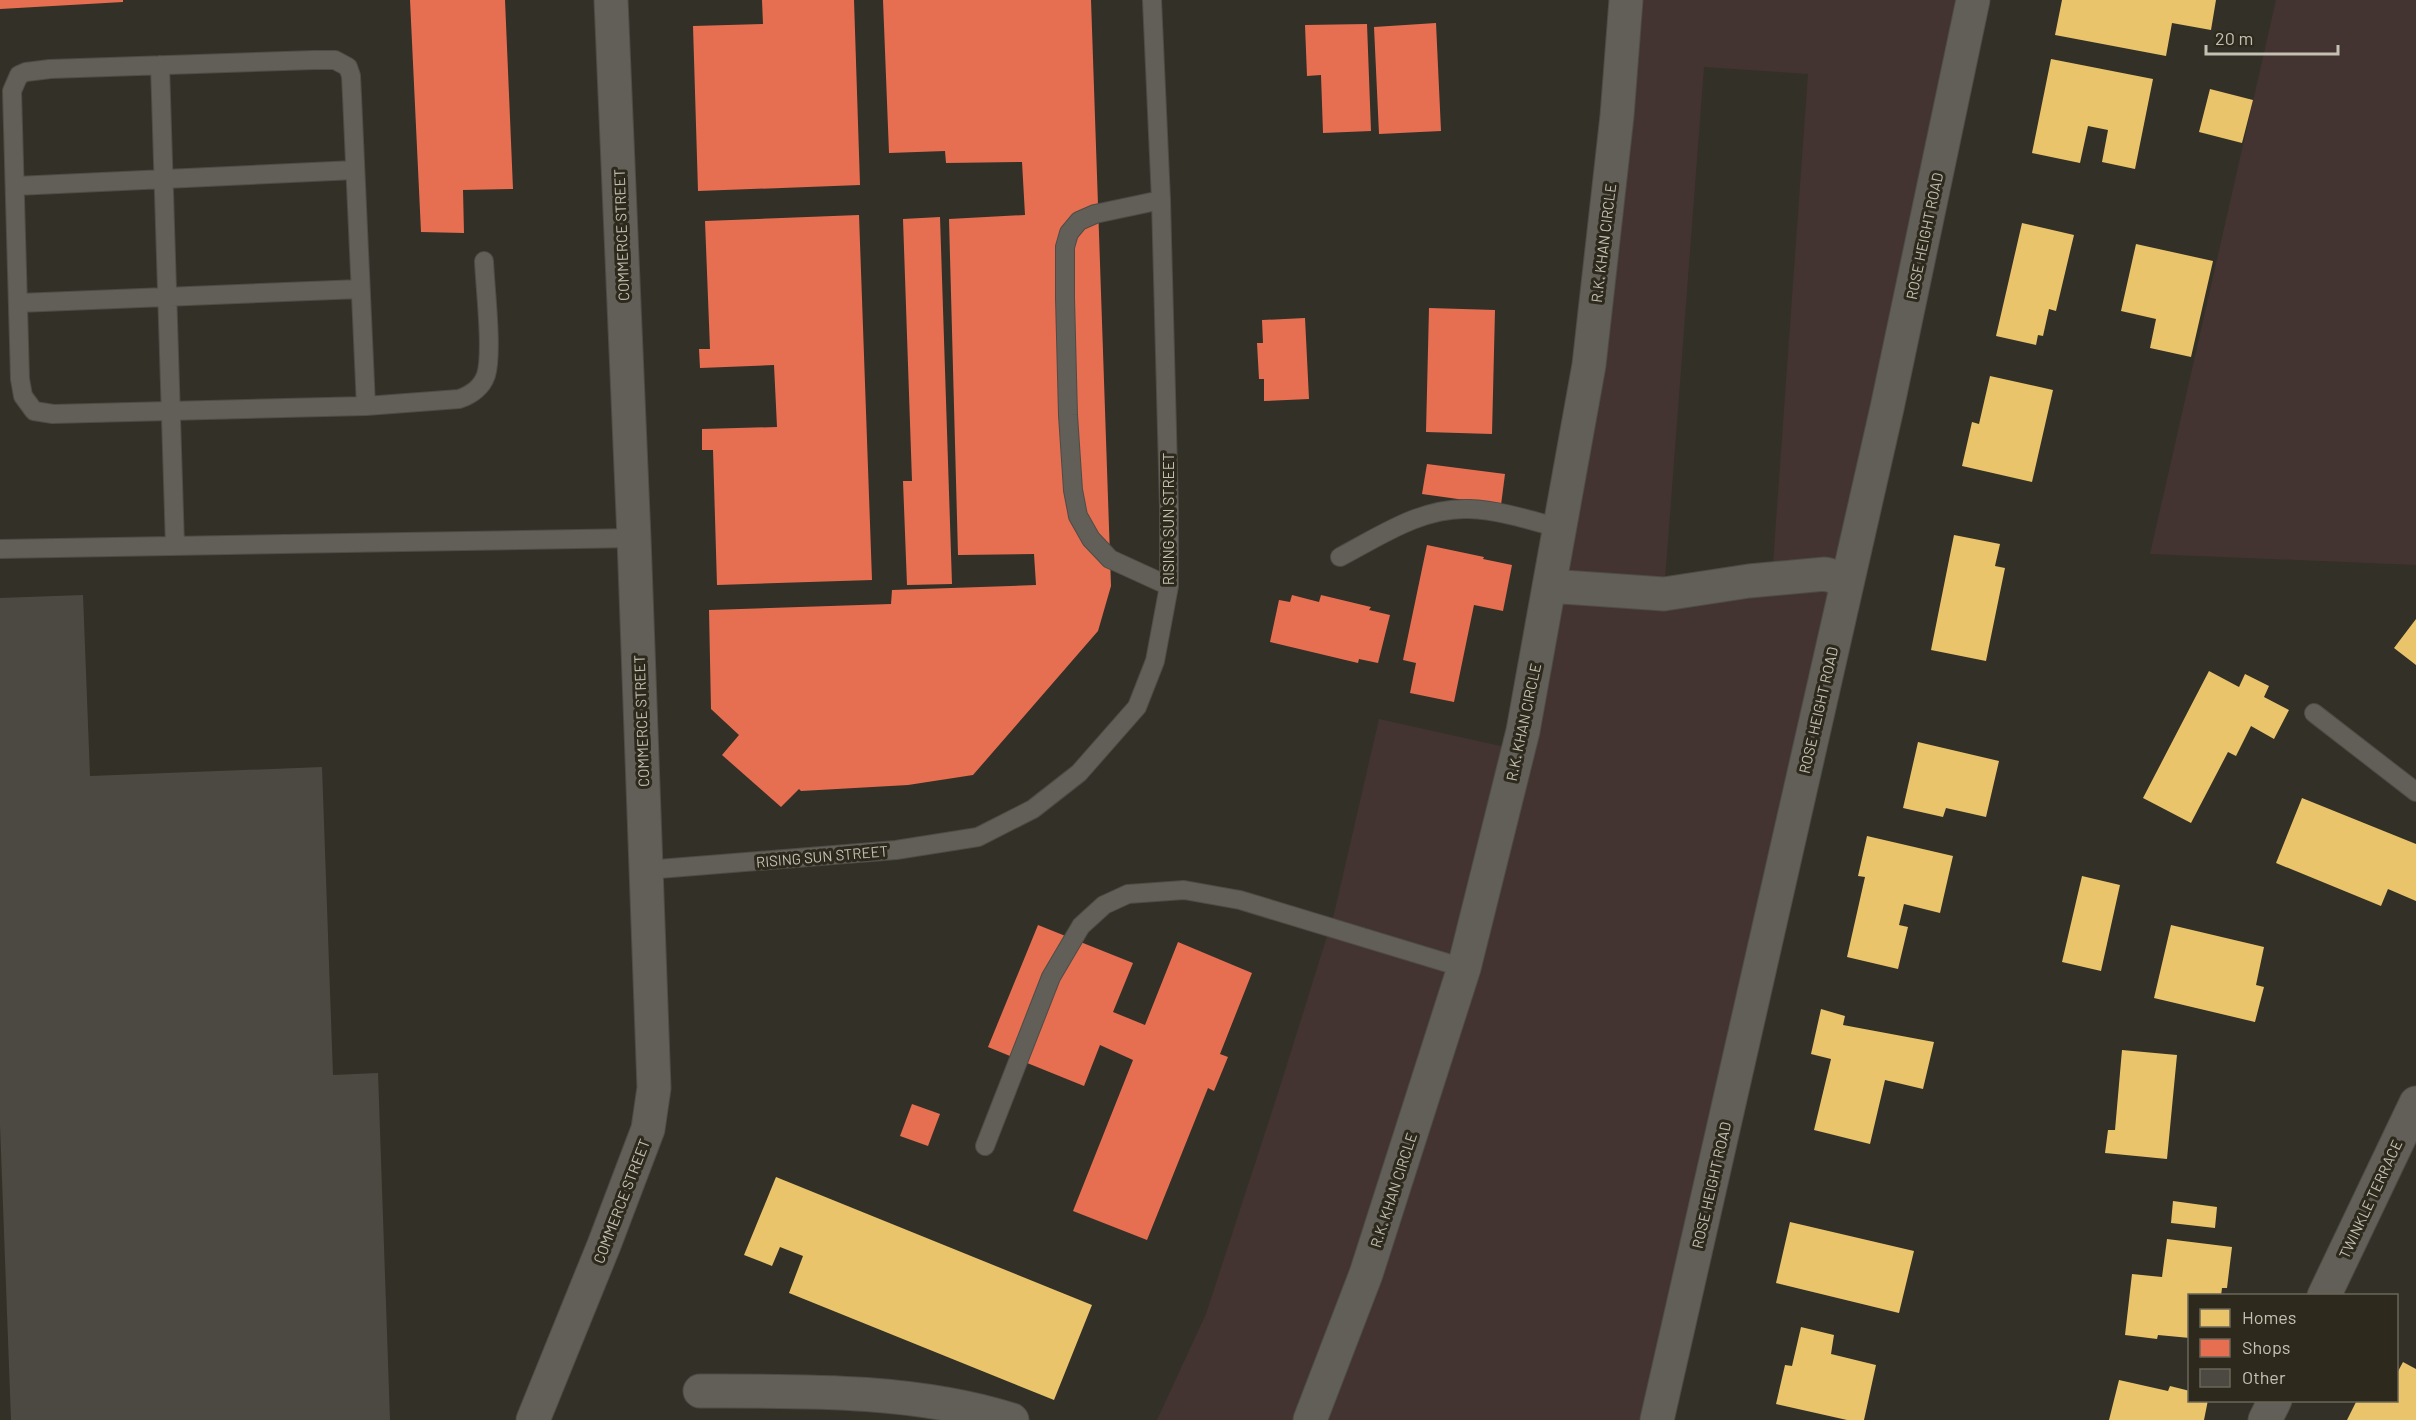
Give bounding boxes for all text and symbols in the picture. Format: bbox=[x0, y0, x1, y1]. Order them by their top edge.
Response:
scale bar bbox=[2206, 18, 2338, 56]
text: 20 m bbox=[2215, 27, 2253, 49]
street label: COMMERCE STREET bbox=[610, 169, 632, 301]
street label: ROSE HEIGHT ROAD bbox=[1902, 171, 1946, 301]
street label: R.K. KHAN CIRCLE bbox=[1587, 182, 1619, 304]
street label: RISING SUN STREET bbox=[1159, 453, 1177, 585]
street label: ROSE HEIGHT ROAD bbox=[1795, 645, 1841, 775]
street label: COMMERCE STREET bbox=[630, 655, 652, 787]
street label: R.K. KHAN CIRCLE bbox=[1502, 661, 1544, 783]
street label: RISING SUN STREET bbox=[755, 841, 889, 871]
street label: ROSE HEIGHT ROAD bbox=[1688, 1120, 1734, 1250]
street label: R.K. KHAN CIRCLE bbox=[1366, 1130, 1420, 1250]
street label: COMMERCE STREET bbox=[589, 1136, 653, 1266]
street label: TWINKLE TERRACE bbox=[2335, 1137, 2405, 1261]
legend bbox=[2188, 1294, 2398, 1402]
text: Homes bbox=[2242, 1306, 2296, 1328]
text: Shops bbox=[2242, 1336, 2291, 1358]
text: Other bbox=[2242, 1366, 2286, 1388]

